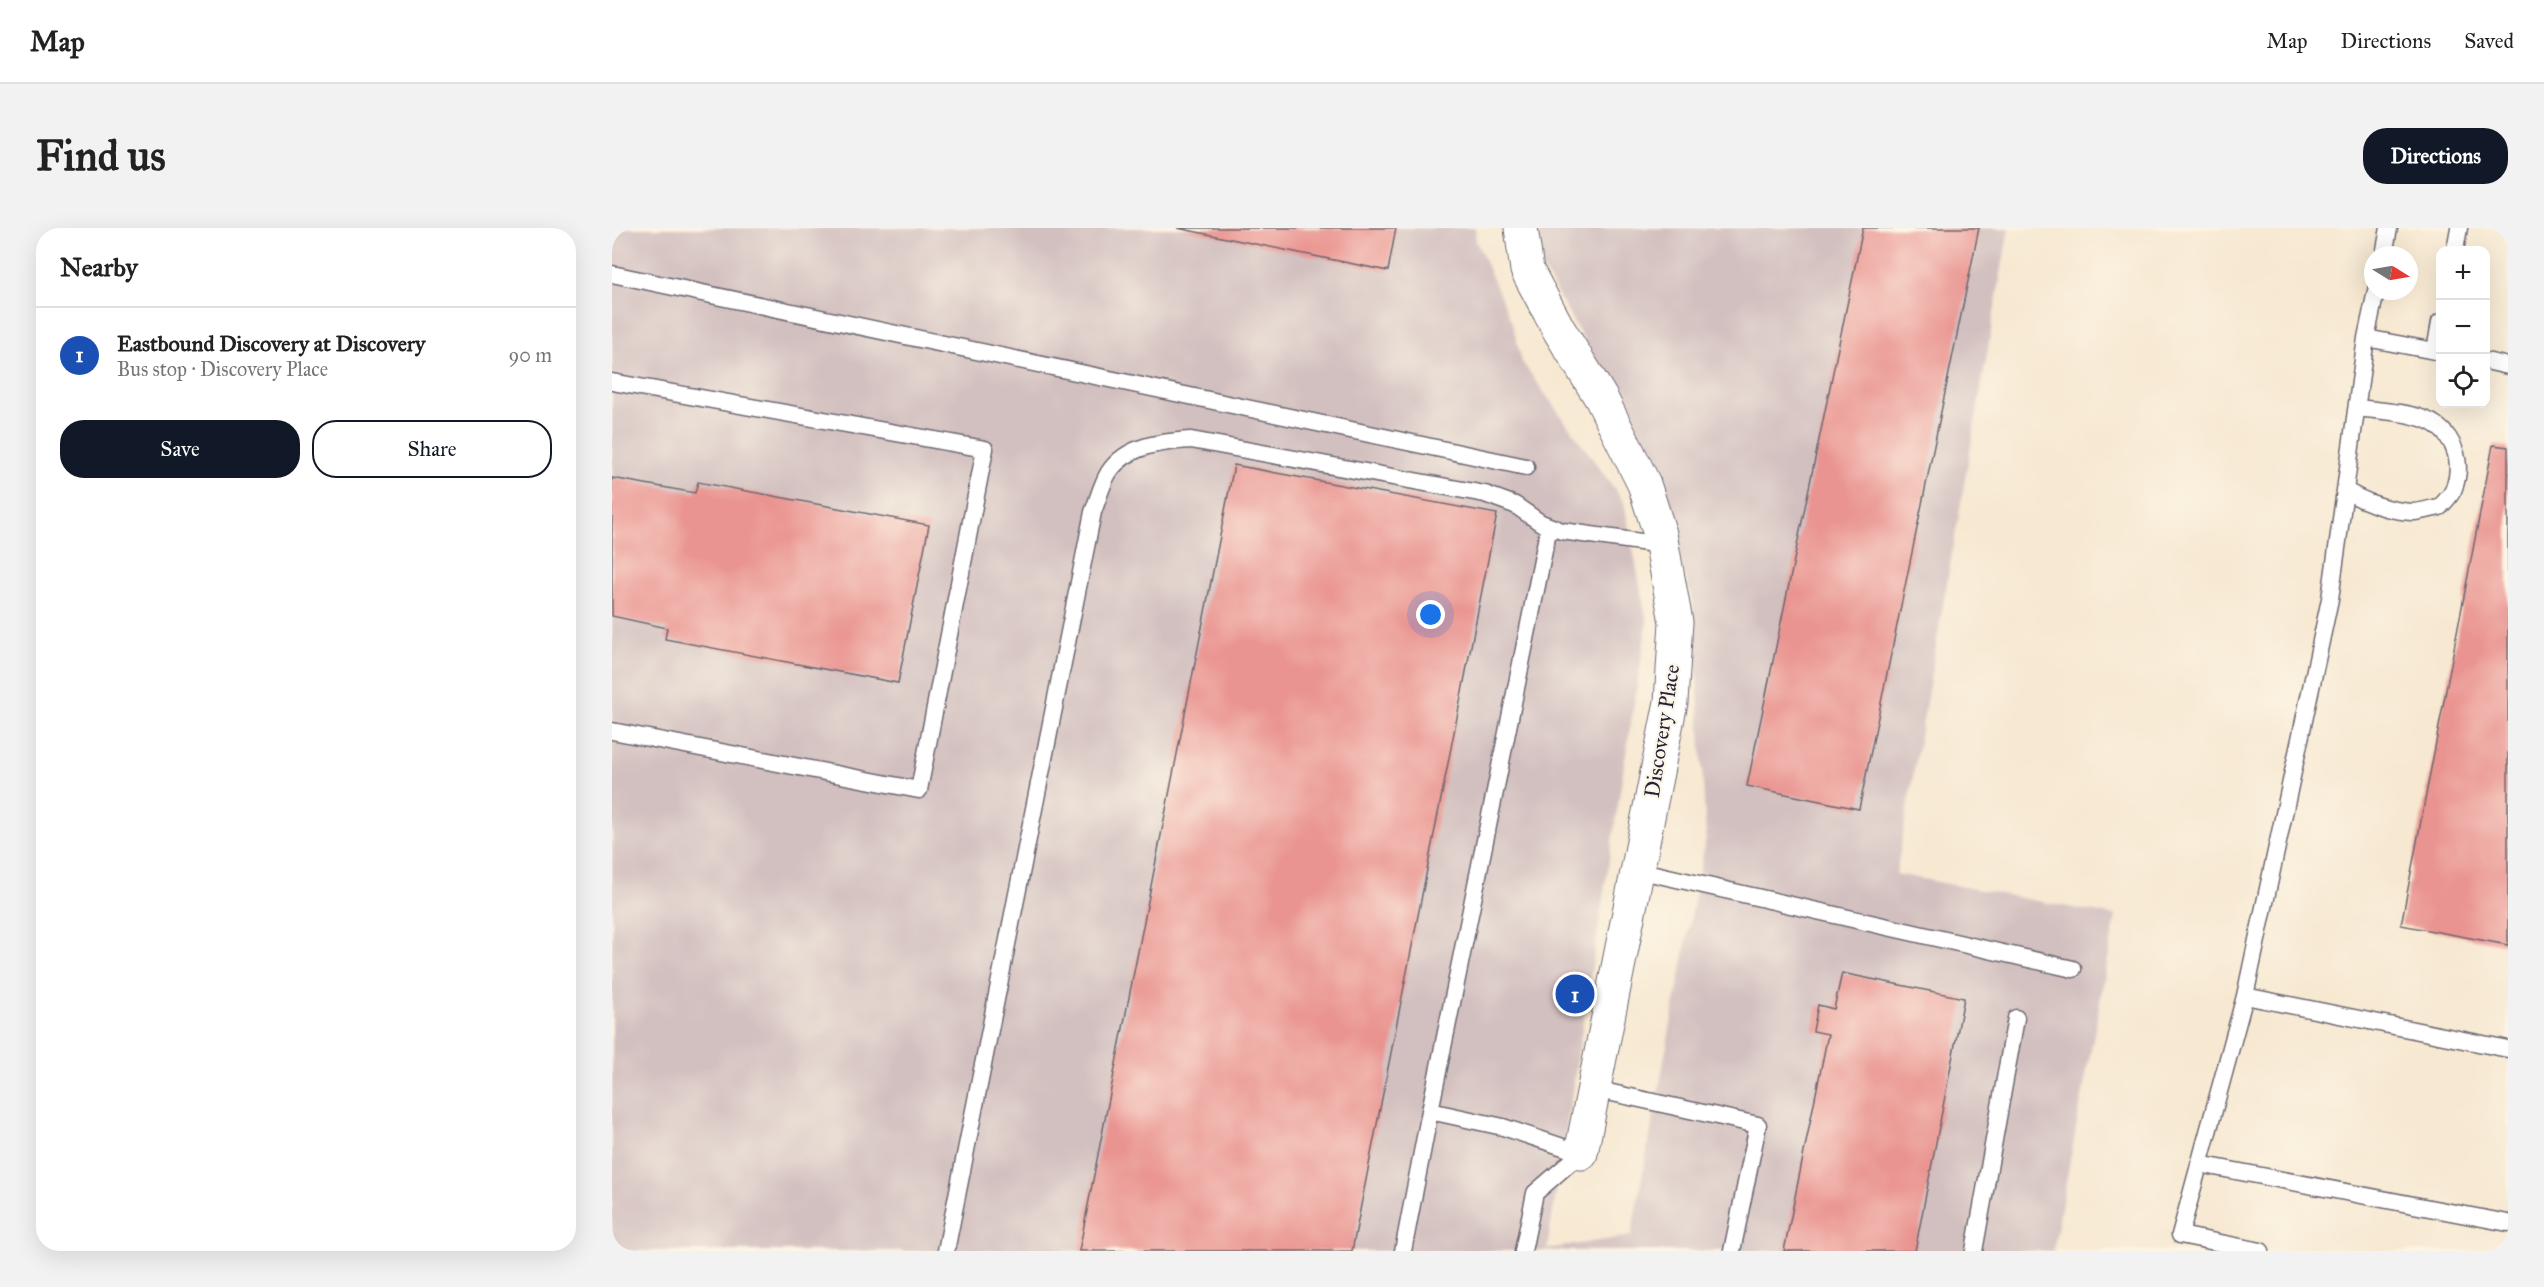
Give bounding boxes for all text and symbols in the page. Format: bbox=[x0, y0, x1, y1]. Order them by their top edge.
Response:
text: Map bbox=[30, 24, 85, 59]
text: Map bbox=[2267, 28, 2308, 54]
text: Directions bbox=[2341, 28, 2431, 54]
text: Saved bbox=[2464, 28, 2514, 54]
button: Directions bbox=[2363, 128, 2508, 184]
text: Find us bbox=[36, 130, 166, 182]
north arrow bbox=[2364, 246, 2418, 300]
map controls bbox=[2436, 246, 2490, 408]
button: + bbox=[2436, 246, 2490, 300]
text: Nearby bbox=[60, 251, 138, 283]
button: − bbox=[2436, 300, 2490, 354]
text: Eastbound Discovery at Discovery bbox=[117, 330, 425, 357]
text: 1 bbox=[76, 343, 83, 367]
text: 90 m bbox=[509, 343, 552, 367]
button: locate bbox=[2436, 354, 2490, 408]
text: Bus stop · Discovery Place bbox=[117, 357, 328, 381]
button: Save bbox=[60, 420, 300, 478]
button: Share bbox=[312, 420, 552, 478]
your location bbox=[1416, 600, 1445, 629]
street label: Discovery Place bbox=[1639, 662, 1685, 799]
pin: 1 bbox=[1556, 972, 1594, 1017]

